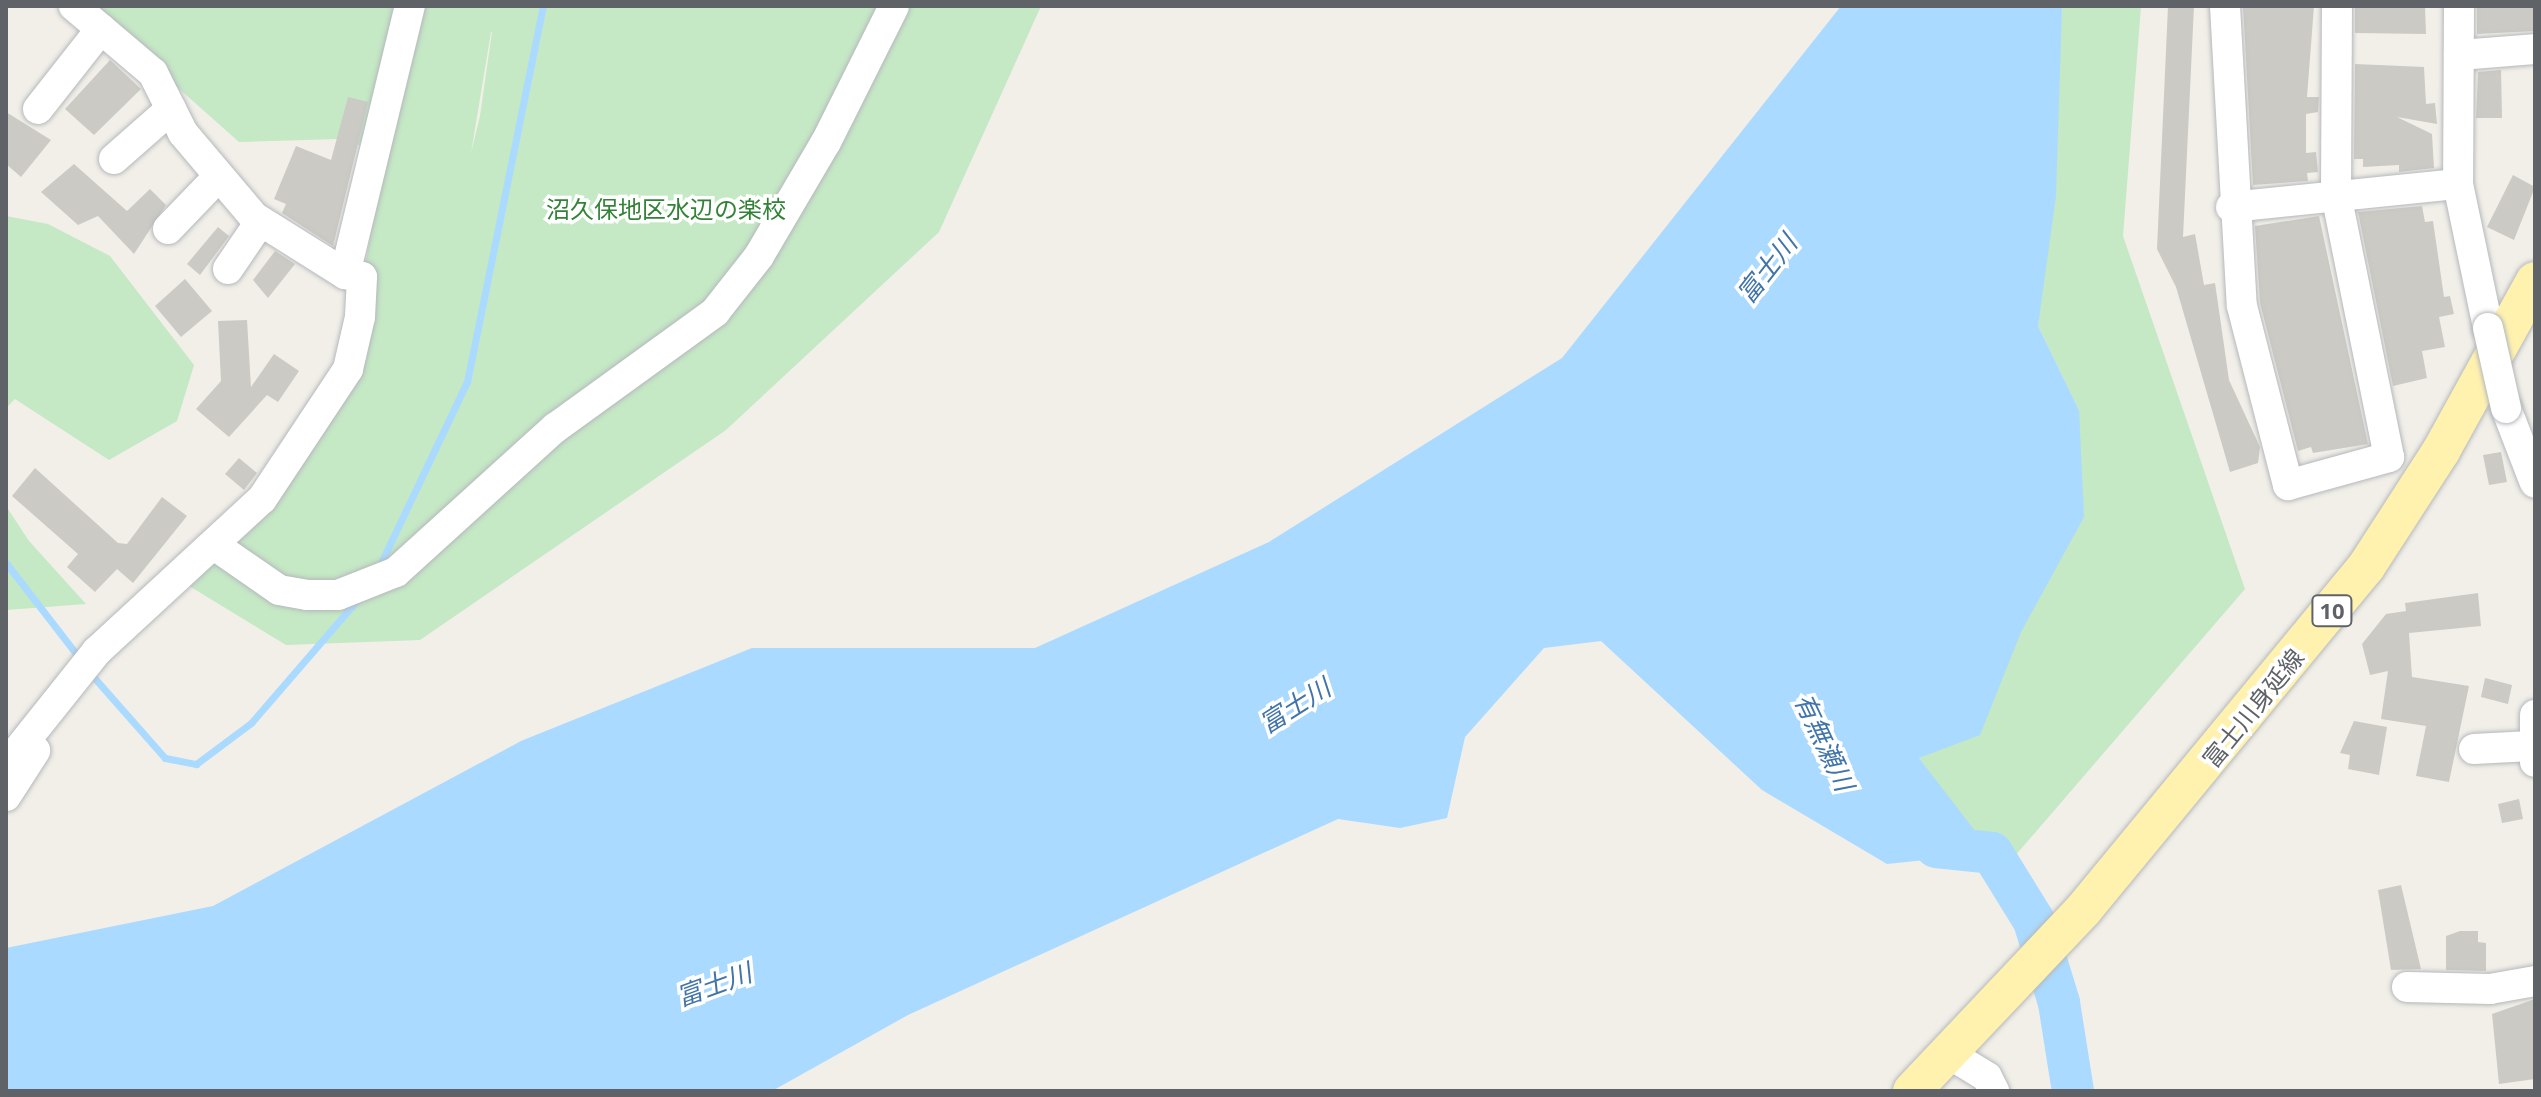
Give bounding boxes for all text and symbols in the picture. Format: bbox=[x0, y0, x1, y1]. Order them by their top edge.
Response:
park label: 沼久保地区水辺の楽校 bbox=[546, 195, 786, 223]
water label: 富士川 bbox=[1731, 229, 1803, 309]
road number: 10 bbox=[2310, 593, 2354, 629]
street label: 富士川身延線 bbox=[2196, 643, 2310, 773]
water label: 富士川 bbox=[1254, 672, 1336, 740]
water label: 有無瀬川 bbox=[1788, 688, 1860, 796]
water label: 富士川 bbox=[672, 957, 756, 1013]

